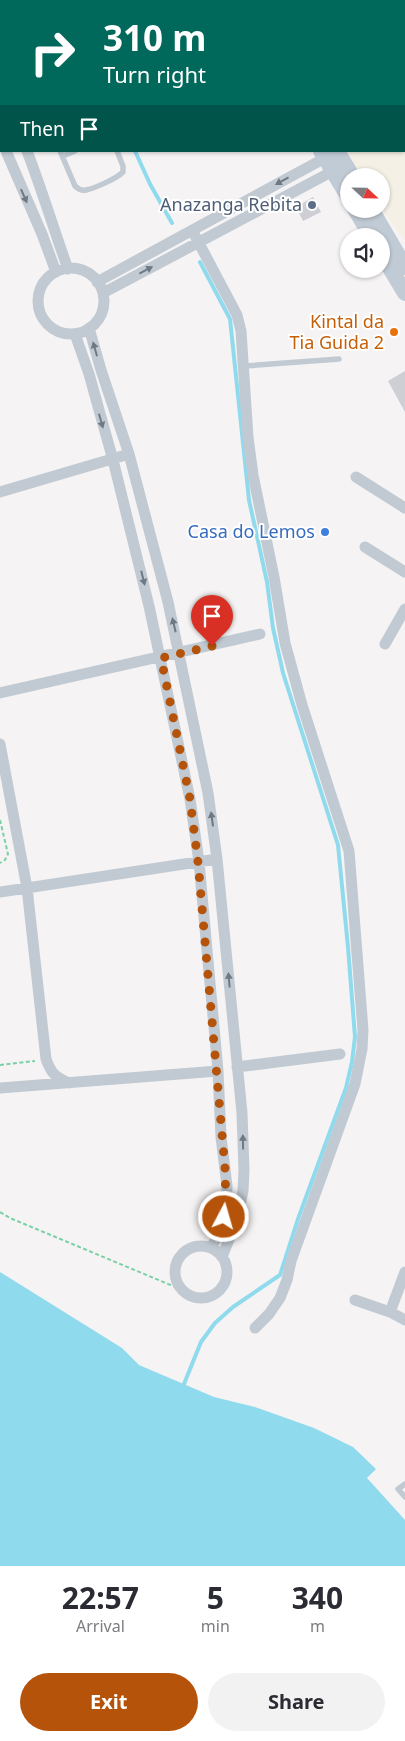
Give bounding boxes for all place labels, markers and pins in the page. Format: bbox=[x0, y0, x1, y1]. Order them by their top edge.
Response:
place label: Anazanga Rebita bbox=[160, 192, 302, 216]
marker: Anazanga Rebita bbox=[306, 199, 318, 211]
place label: Kintal da Tia Guida 2 bbox=[290, 309, 384, 354]
marker: Kintal da Tia Guida 2 bbox=[388, 326, 400, 338]
place label: Casa do Lemos bbox=[188, 519, 315, 543]
marker: Casa do Lemos bbox=[319, 526, 331, 538]
pin bbox=[191, 595, 233, 646]

